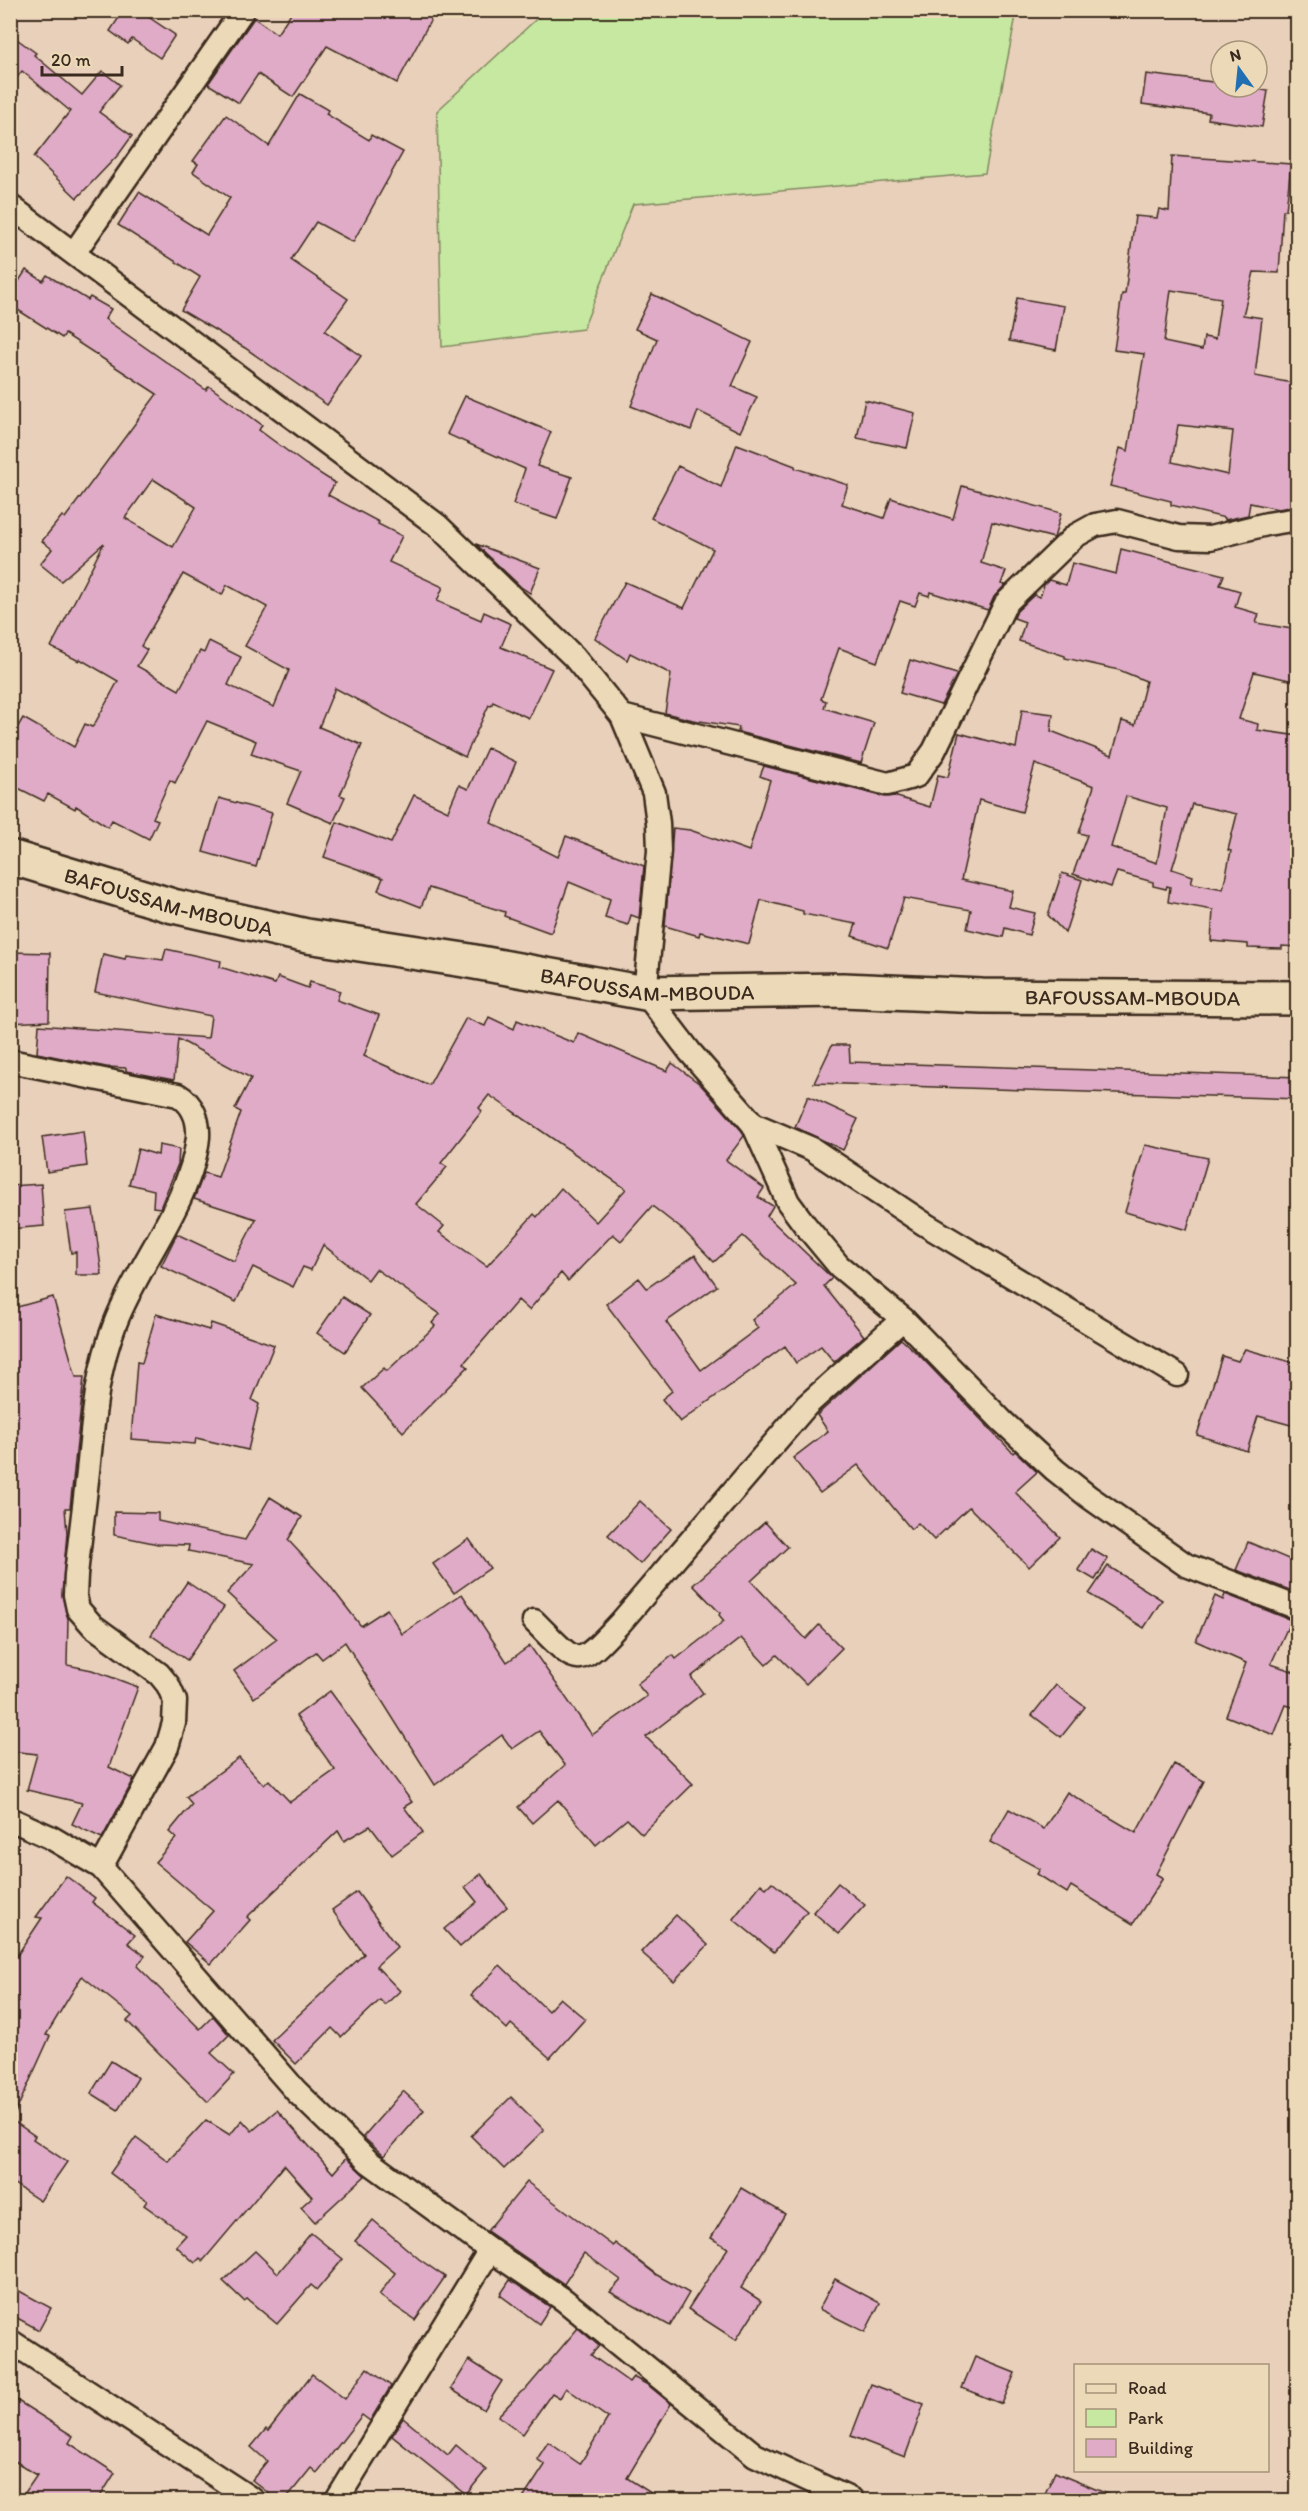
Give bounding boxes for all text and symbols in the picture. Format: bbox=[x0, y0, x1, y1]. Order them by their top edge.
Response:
scale bar bbox=[42, 39, 122, 77]
north arrow bbox=[1209, 39, 1269, 99]
text: N bbox=[1228, 44, 1243, 66]
text: 20 m bbox=[51, 49, 91, 71]
street label: BAFOUSSAM-MBOUDA bbox=[61, 862, 276, 941]
street label: BAFOUSSAM-MBOUDA bbox=[539, 962, 755, 1006]
street label: BAFOUSSAM-MBOUDA bbox=[1025, 984, 1241, 1010]
legend bbox=[1074, 2364, 1269, 2472]
text: Road bbox=[1128, 2377, 1167, 2399]
text: Park bbox=[1128, 2407, 1163, 2429]
text: Building bbox=[1128, 2437, 1194, 2459]

